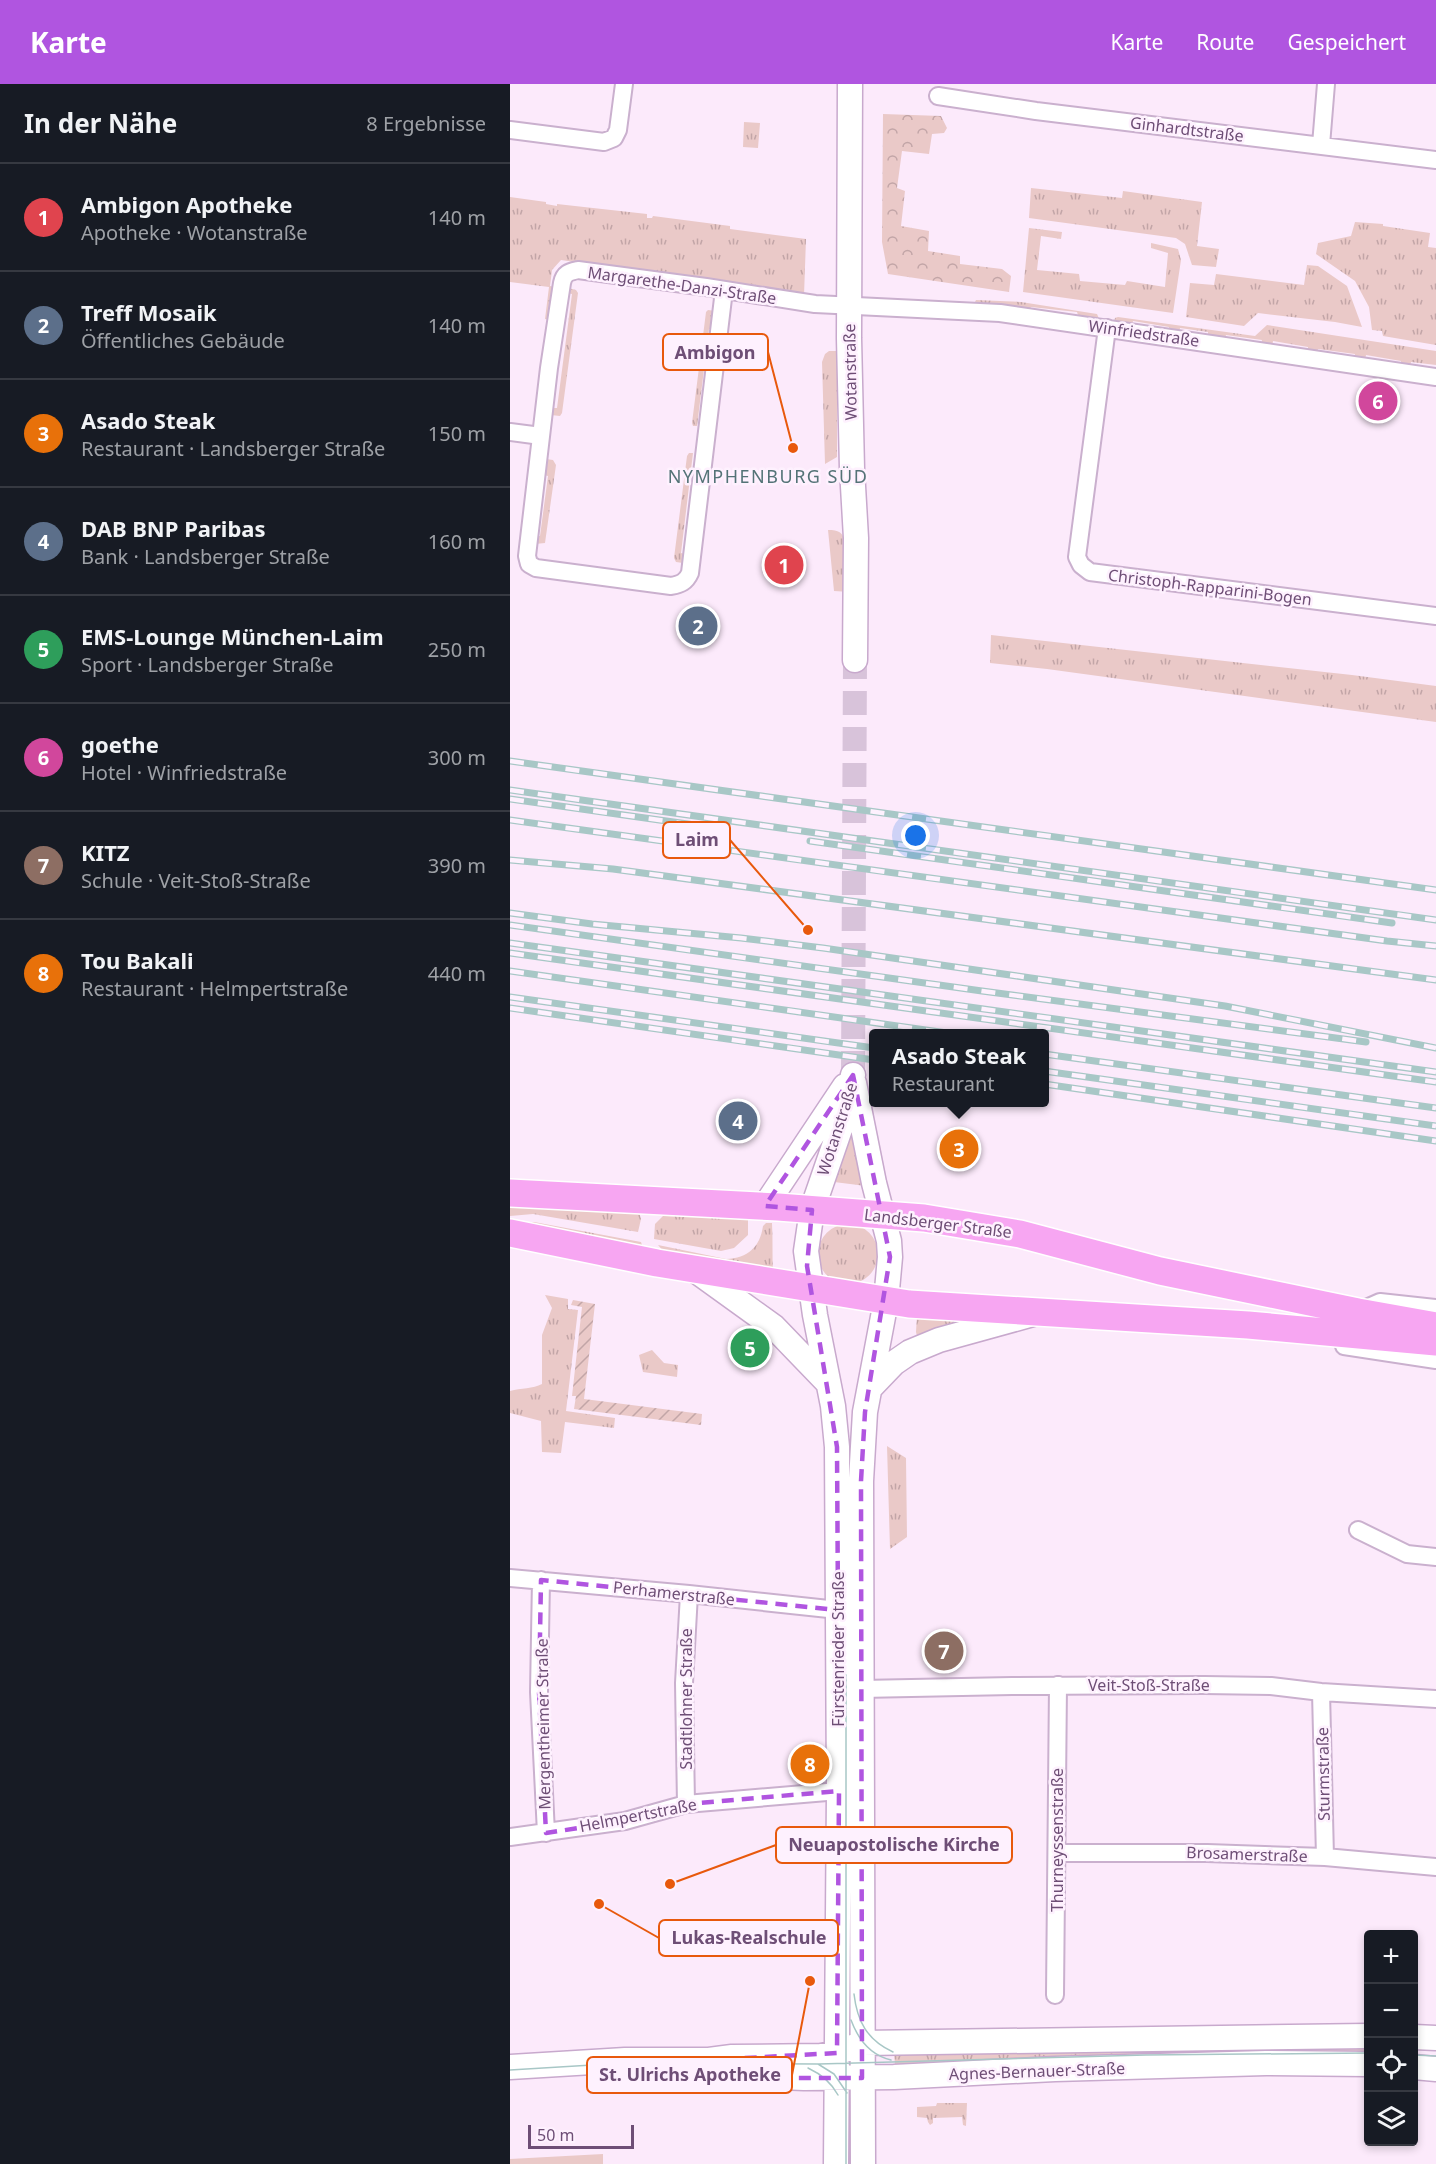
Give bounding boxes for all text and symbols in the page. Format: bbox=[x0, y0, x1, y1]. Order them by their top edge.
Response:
text: Karte bbox=[30, 23, 107, 61]
text: Karte bbox=[1110, 28, 1163, 56]
text: Route bbox=[1196, 28, 1254, 56]
text: Gespeichert bbox=[1287, 28, 1406, 56]
text: In der Nähe bbox=[24, 105, 177, 141]
text: 8 Ergebnisse bbox=[366, 110, 486, 137]
street label: Ginhardtstraße bbox=[1129, 111, 1245, 147]
text: Ambigon Apotheke bbox=[81, 189, 292, 219]
text: 1 bbox=[38, 204, 49, 231]
text: 140 m bbox=[428, 204, 486, 231]
text: Apotheke · Wotanstraße bbox=[81, 219, 308, 246]
street label: Margarethe-Danzi-Straße bbox=[586, 261, 778, 309]
text: Treff Mosaik bbox=[81, 297, 217, 327]
text: 2 bbox=[38, 312, 49, 339]
text: 140 m bbox=[428, 312, 486, 339]
street label: Winfriedstraße bbox=[1087, 314, 1201, 352]
street label: Wotanstraße bbox=[838, 323, 862, 421]
text: Öffentliches Gebäude bbox=[81, 327, 285, 354]
callout: Ambigon bbox=[663, 334, 768, 370]
text: Ambigon bbox=[674, 340, 756, 364]
pin: 6 bbox=[1358, 378, 1398, 424]
text: Asado Steak bbox=[81, 405, 215, 435]
text: 3 bbox=[38, 420, 49, 447]
text: 150 m bbox=[428, 420, 486, 447]
text: Restaurant · Landsberger Straße bbox=[81, 435, 385, 462]
district label: NYMPHENBURG SÜD bbox=[668, 464, 868, 488]
text: DAB BNP Paribas bbox=[81, 513, 266, 543]
text: 4 bbox=[38, 528, 49, 555]
text: 160 m bbox=[428, 528, 486, 555]
pin: 1 bbox=[764, 542, 804, 588]
text: Bank · Landsberger Straße bbox=[81, 543, 330, 570]
street label: Christoph-Rapparini-Bogen bbox=[1107, 564, 1313, 610]
pin: 2 bbox=[678, 604, 717, 648]
text: EMS-Lounge München-Laim bbox=[81, 621, 384, 651]
text: 5 bbox=[38, 636, 49, 663]
text: 250 m bbox=[428, 636, 486, 663]
text: Sport · Landsberger Straße bbox=[81, 651, 333, 678]
text: goethe bbox=[81, 729, 159, 759]
text: 6 bbox=[38, 744, 49, 771]
text: 300 m bbox=[428, 744, 486, 771]
text: Hotel · Winfriedstraße bbox=[81, 759, 287, 786]
your location bbox=[901, 821, 930, 850]
callout: Laim bbox=[663, 822, 730, 858]
text: Laim bbox=[675, 827, 719, 851]
text: KITZ bbox=[81, 837, 130, 867]
text: 7 bbox=[38, 852, 49, 879]
text: 390 m bbox=[428, 852, 486, 879]
text: Schule · Veit-Stoß-Straße bbox=[81, 867, 311, 894]
text: Tou Bakali bbox=[81, 945, 194, 975]
text: 8 bbox=[38, 960, 49, 987]
text: 440 m bbox=[428, 960, 486, 987]
text: Restaurant · Helmpertstraße bbox=[81, 975, 348, 1002]
popup bbox=[869, 1029, 1049, 1107]
text: Asado Steak bbox=[892, 1040, 1026, 1070]
text: Restaurant bbox=[892, 1070, 995, 1097]
street label: Wotanstraße bbox=[812, 1080, 862, 1178]
pin: 4 bbox=[718, 1098, 758, 1144]
pin: 3 bbox=[940, 1126, 978, 1172]
street label: Landsberger Straße bbox=[863, 1203, 1013, 1243]
pin: 5 bbox=[730, 1326, 770, 1370]
street label: Fürstenrieder Straße bbox=[827, 1571, 849, 1727]
street label: Perhamerstraße bbox=[612, 1576, 736, 1610]
street label: Stadtlohner Straße bbox=[675, 1628, 697, 1770]
pin: 7 bbox=[924, 1628, 964, 1674]
street label: Mergentheimer Straße bbox=[531, 1638, 555, 1810]
street label: Veit-Stoß-Straße bbox=[1088, 1674, 1210, 1696]
street label: Sturmstraße bbox=[1311, 1727, 1335, 1821]
pin: 8 bbox=[790, 1742, 830, 1786]
street label: Thurneyssenstraße bbox=[1046, 1768, 1068, 1912]
street label: Helmpertstraße bbox=[577, 1793, 699, 1837]
callout: Neuapostolische Kirche bbox=[776, 1827, 1012, 1863]
text: Neuapostolische Kirche bbox=[788, 1832, 1000, 1856]
street label: Brosamerstraße bbox=[1186, 1841, 1308, 1867]
callout: Lukas-Realschule bbox=[659, 1920, 838, 1956]
text: Lukas-Realschule bbox=[671, 1925, 827, 1949]
map controls bbox=[1364, 1930, 1418, 2146]
button: + bbox=[1364, 1930, 1418, 1984]
button: − bbox=[1364, 1984, 1418, 2038]
button: locate bbox=[1364, 2038, 1418, 2092]
callout: St. Ulrichs Apotheke bbox=[587, 2057, 792, 2093]
street label: Agnes-Bernauer-Straße bbox=[949, 2057, 1125, 2085]
text: St. Ulrichs Apotheke bbox=[599, 2062, 781, 2086]
button: layers bbox=[1364, 2092, 1418, 2146]
scale bar bbox=[528, 2122, 634, 2150]
text: 50 m bbox=[537, 2124, 574, 2146]

